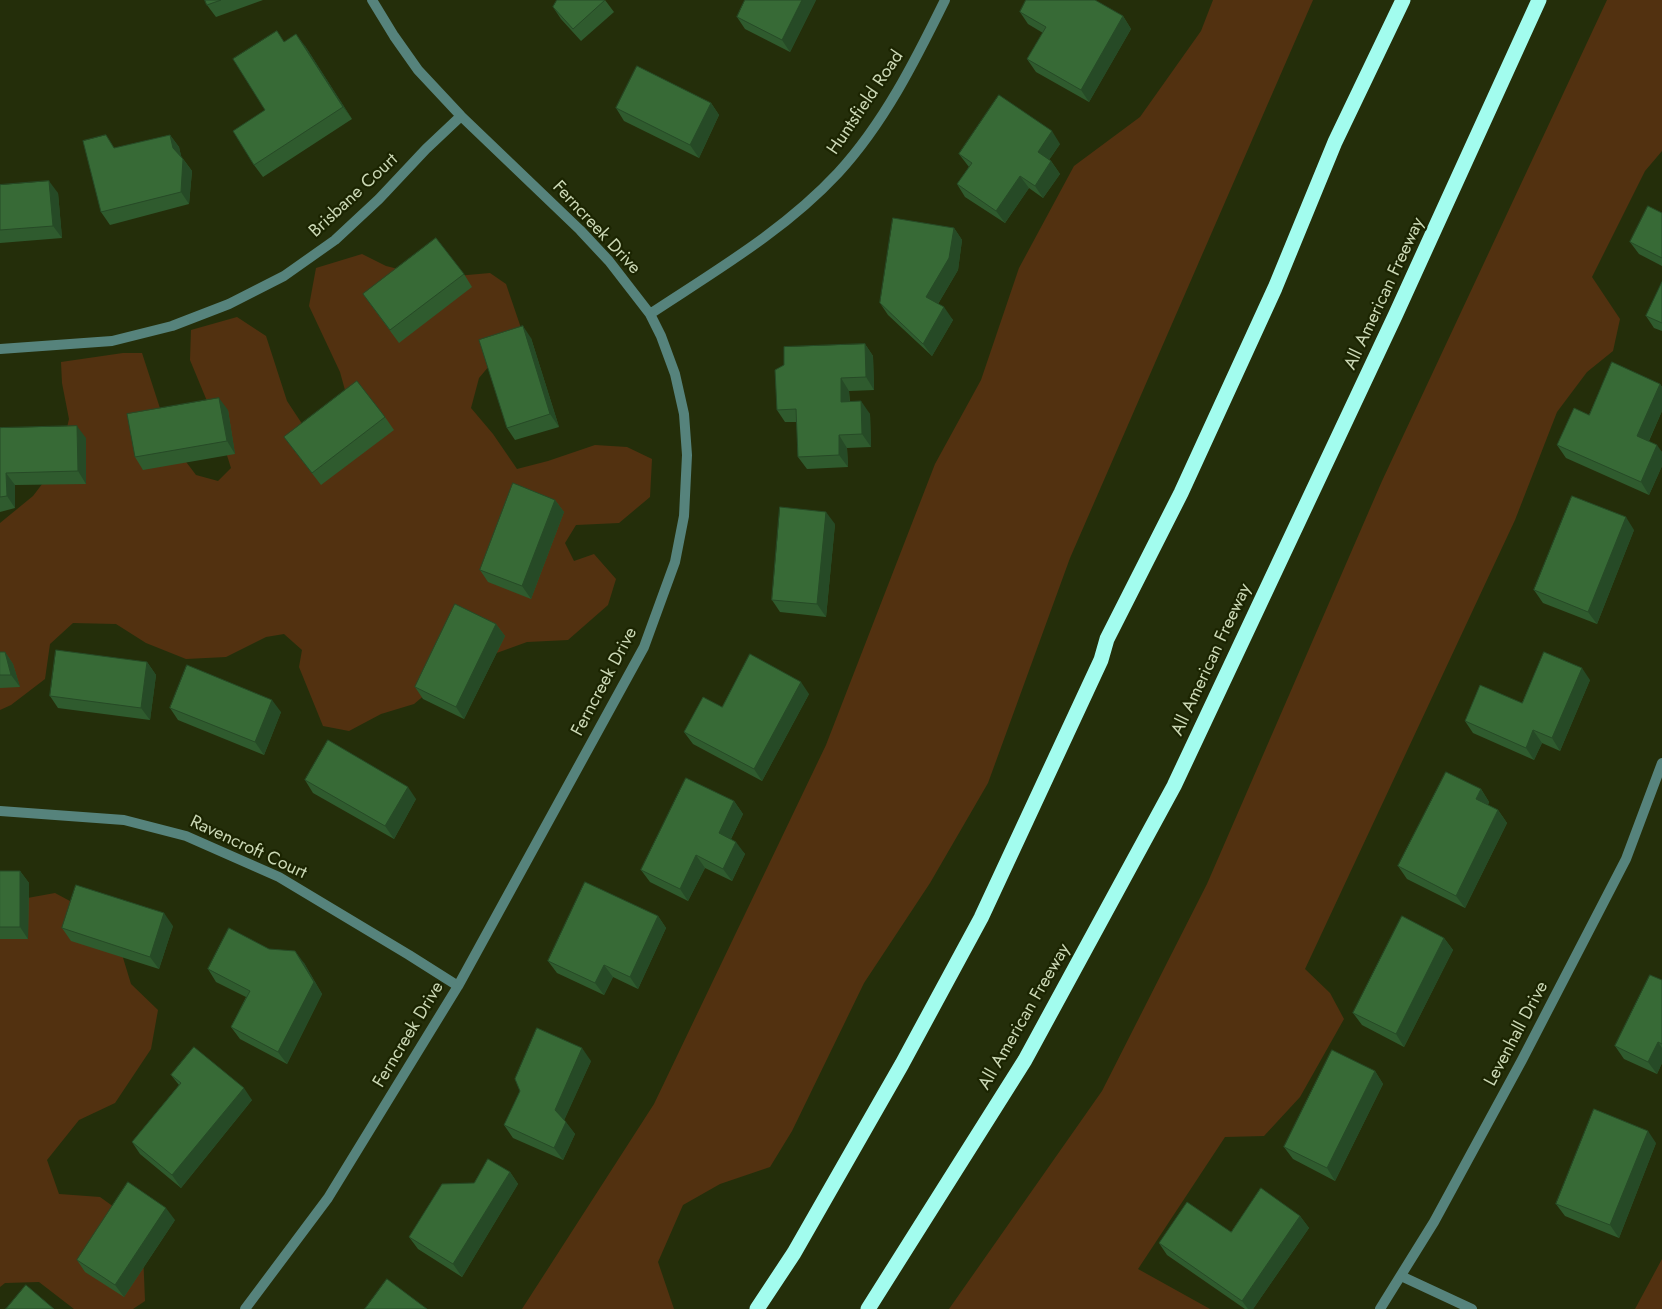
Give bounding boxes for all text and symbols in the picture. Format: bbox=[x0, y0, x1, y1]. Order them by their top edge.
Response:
street label: Huntsfield Road bbox=[823, 47, 909, 159]
street label: Brisbane Court bbox=[305, 149, 403, 243]
street label: Ferncreek Drive bbox=[547, 177, 645, 279]
street label: All American Freeway bbox=[1340, 215, 1430, 373]
street label: All American Freeway bbox=[1167, 581, 1257, 739]
street label: Ferncreek Drive bbox=[567, 624, 643, 740]
street label: Ravencroft Court bbox=[186, 812, 310, 884]
street label: All American Freeway bbox=[974, 940, 1076, 1094]
street label: Ferncreek Drive bbox=[369, 978, 449, 1092]
street label: Levenhall Drive bbox=[1480, 978, 1554, 1090]

